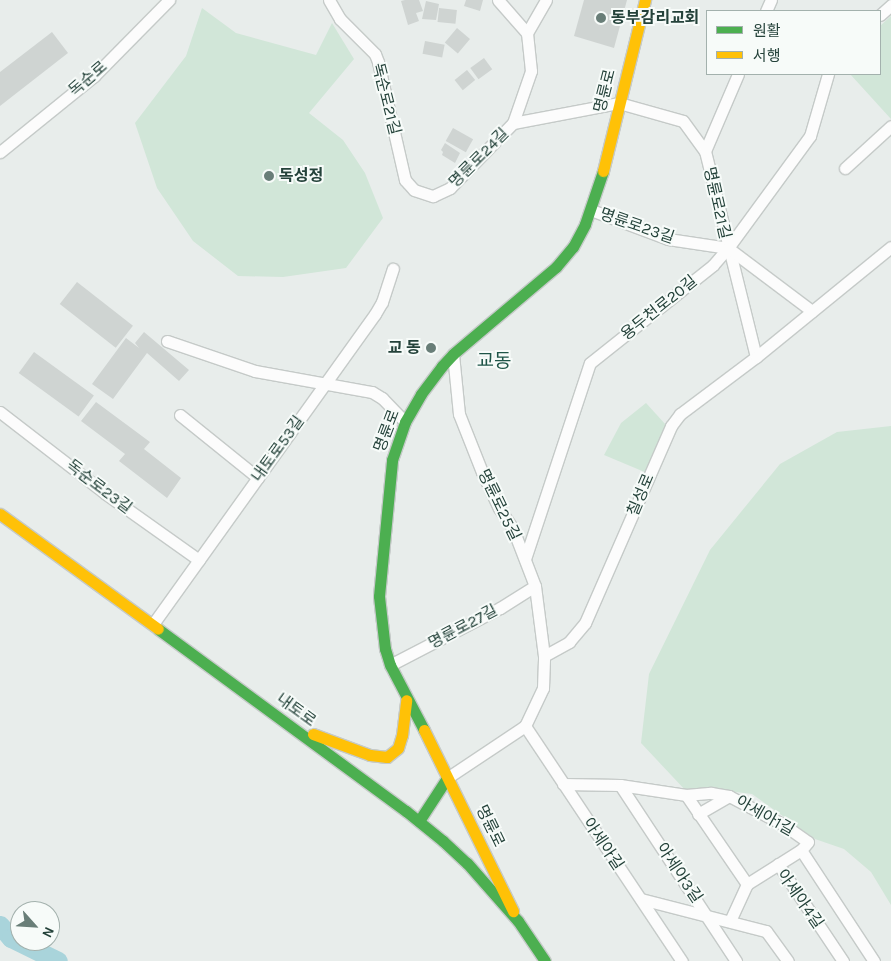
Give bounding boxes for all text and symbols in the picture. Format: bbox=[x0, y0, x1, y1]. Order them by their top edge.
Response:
place label: 동부감리교회 bbox=[611, 8, 699, 28]
legend bbox=[706, 10, 881, 75]
marker: 동부감리교회 bbox=[595, 12, 607, 24]
text: 원활 bbox=[753, 22, 781, 40]
text: 서행 bbox=[753, 47, 781, 65]
street label: 독순로 bbox=[65, 57, 111, 101]
street label: 독순로21길 bbox=[368, 61, 404, 137]
street label: 명륜로 bbox=[590, 67, 620, 115]
street label: 명륜로24길 bbox=[445, 124, 513, 192]
street label: 명륜로21길 bbox=[699, 165, 735, 241]
place label: 독성정 bbox=[279, 166, 323, 186]
marker: 독성정 bbox=[263, 170, 275, 182]
street label: 명륜로23길 bbox=[597, 204, 677, 248]
street label: 용두천로20길 bbox=[617, 271, 701, 345]
place label: 교 동 bbox=[388, 338, 421, 358]
marker: 교 동 bbox=[425, 342, 437, 354]
district label: 교동 bbox=[477, 351, 511, 373]
street label: 명륜로 bbox=[370, 407, 404, 455]
street label: 내토로53길 bbox=[247, 412, 309, 486]
street label: 독순로23길 bbox=[62, 456, 136, 518]
street label: 명륜로25길 bbox=[473, 466, 525, 544]
street label: 칠성로 bbox=[624, 471, 658, 519]
street label: 명륜로27길 bbox=[425, 601, 501, 653]
street label: 내토로 bbox=[272, 689, 320, 731]
street label: 아세아1길 bbox=[732, 792, 798, 840]
street label: 명륜로 bbox=[472, 802, 508, 850]
street label: 아세아길 bbox=[579, 814, 627, 874]
street label: 아세아3길 bbox=[652, 839, 706, 907]
street label: 아세아4길 bbox=[773, 866, 827, 932]
north arrow bbox=[10, 901, 60, 951]
text: N bbox=[38, 924, 58, 941]

